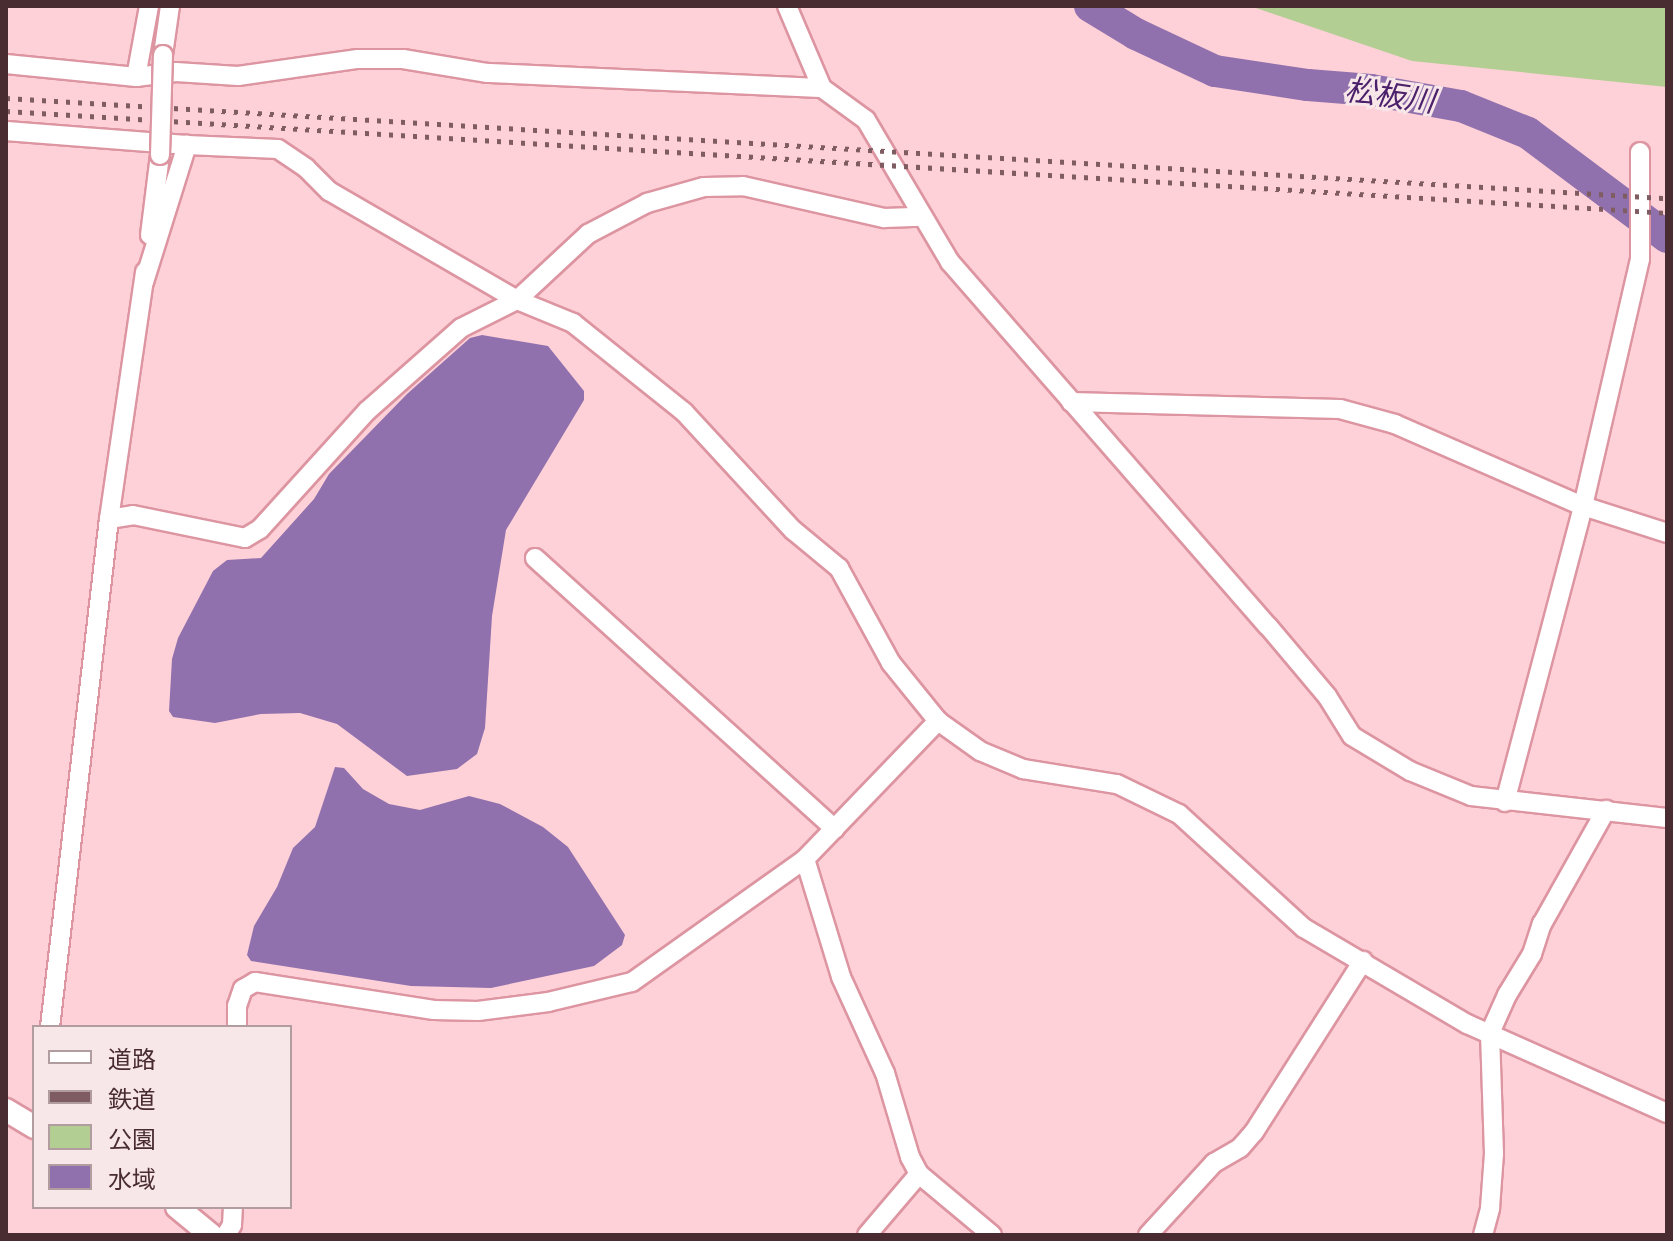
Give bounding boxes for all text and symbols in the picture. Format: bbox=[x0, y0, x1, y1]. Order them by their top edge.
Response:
water label: 松板川 bbox=[1343, 72, 1437, 120]
legend bbox=[32, 1025, 292, 1209]
text: 道路 bbox=[108, 1046, 156, 1073]
text: 鉄道 bbox=[108, 1086, 156, 1113]
text: 公園 bbox=[108, 1126, 156, 1153]
text: 水域 bbox=[108, 1166, 156, 1193]

